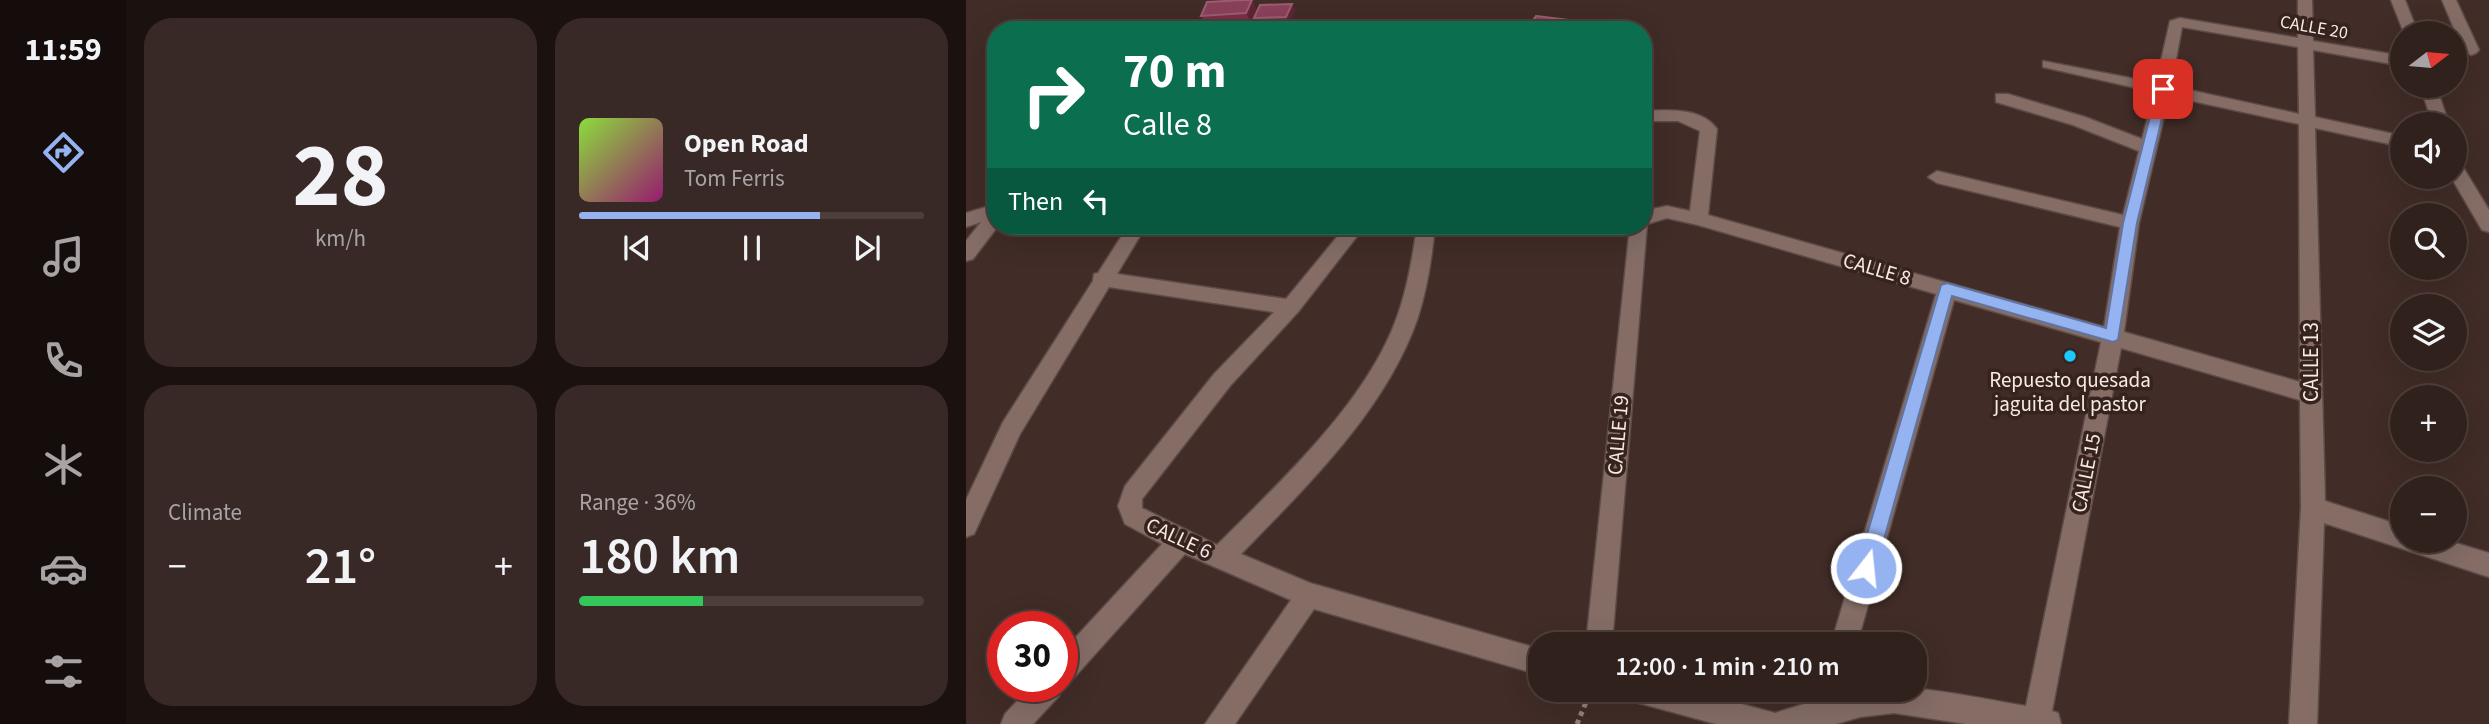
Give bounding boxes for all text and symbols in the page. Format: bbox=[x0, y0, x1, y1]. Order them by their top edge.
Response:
street label: CALLE 20 bbox=[2278, 9, 2350, 46]
north arrow bbox=[2390, 21, 2468, 98]
map controls bbox=[2390, 21, 2467, 553]
text: 11:59 bbox=[24, 27, 102, 73]
text: 70 m bbox=[1123, 37, 1227, 107]
icon: right bbox=[1008, 49, 1099, 140]
pin bbox=[2133, 59, 2193, 119]
icon: arrive bbox=[2144, 70, 2182, 108]
text: Calle 8 bbox=[1123, 102, 1212, 148]
text: 28 bbox=[292, 112, 389, 241]
button: sound bbox=[2390, 112, 2467, 189]
text: Open Road bbox=[684, 125, 809, 162]
icon: directions bbox=[39, 128, 88, 177]
text: Tom Ferris bbox=[684, 162, 785, 195]
icon: left bbox=[1077, 182, 1115, 220]
text: Then bbox=[1008, 183, 1063, 220]
button: search bbox=[2390, 203, 2467, 280]
text: km/h bbox=[315, 222, 366, 255]
icon: previous bbox=[618, 229, 656, 267]
icon: pause bbox=[733, 229, 771, 267]
icon: next bbox=[848, 229, 886, 267]
icon: music bbox=[39, 232, 88, 281]
street label: CALLE 8 bbox=[1839, 245, 1915, 293]
button: layers bbox=[2390, 294, 2467, 371]
street label: CALLE 13 bbox=[2296, 322, 2326, 402]
icon: phone bbox=[39, 336, 88, 385]
marker: Repuesto quesada jaguita del pastor bbox=[2062, 348, 2078, 364]
place label: Repuesto quesada jaguita del pastor bbox=[1989, 365, 2151, 419]
button: + bbox=[2390, 385, 2467, 462]
street label: CALLE 19 bbox=[1600, 394, 1636, 476]
street label: CALLE 15 bbox=[2064, 431, 2108, 515]
icon: climate bbox=[39, 440, 88, 489]
button: − bbox=[2390, 476, 2467, 553]
text: Range · 36% bbox=[579, 486, 696, 519]
text: Climate bbox=[168, 496, 242, 529]
street label: CALLE 6 bbox=[1141, 510, 1217, 566]
text: 180 km bbox=[579, 520, 740, 594]
text: 21° bbox=[305, 530, 376, 604]
position arrow bbox=[1829, 531, 1903, 605]
text: − bbox=[168, 540, 187, 594]
text: + bbox=[494, 540, 513, 594]
icon: car bbox=[39, 544, 88, 593]
speed limit sign: 30 bbox=[987, 611, 1078, 702]
icon: filters bbox=[39, 647, 88, 696]
text: 12:00 · 1 min · 210 m bbox=[1615, 648, 1840, 685]

